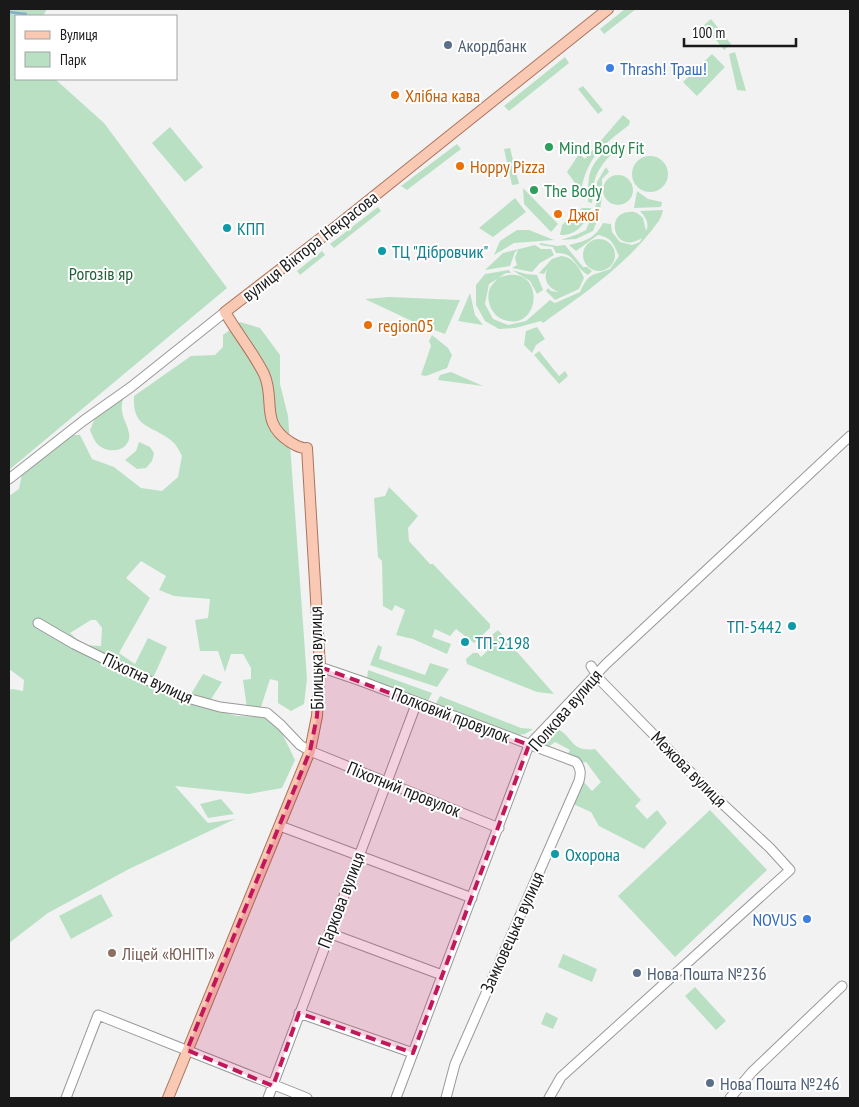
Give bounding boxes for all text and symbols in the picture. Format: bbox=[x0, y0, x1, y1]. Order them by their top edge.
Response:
legend bbox=[15, 15, 178, 80]
scale bar bbox=[684, 15, 796, 47]
text: 100 m bbox=[692, 23, 725, 42]
text: Вулиця bbox=[60, 25, 98, 44]
place label: Акордбанк bbox=[458, 34, 527, 57]
marker: Акордбанк bbox=[442, 39, 454, 51]
text: Парк bbox=[60, 50, 86, 69]
place label: Thrash! Траш! bbox=[620, 57, 707, 80]
marker: Thrash! Траш! bbox=[604, 62, 616, 74]
place label: Хлібна кава bbox=[405, 84, 480, 107]
marker: Хлібна кава bbox=[389, 89, 401, 101]
place label: Mind Body Fit bbox=[559, 136, 644, 159]
marker: Mind Body Fit bbox=[543, 141, 555, 153]
place label: Hoppy Pizza bbox=[470, 155, 545, 178]
marker: Hoppy Pizza bbox=[454, 160, 466, 172]
place label: The Body bbox=[544, 179, 602, 202]
marker: The Body bbox=[528, 184, 540, 196]
street label: вулиця Віктора Некрасова bbox=[237, 186, 383, 306]
place label: Джої bbox=[568, 203, 599, 226]
marker: Джої bbox=[552, 208, 564, 220]
place label: КПП bbox=[237, 217, 265, 240]
marker: КПП bbox=[221, 222, 233, 234]
place label: ТЦ "Дібровчик" bbox=[392, 240, 489, 263]
marker: ТЦ "Дібровчик" bbox=[376, 245, 388, 257]
park label: Рогозів яр bbox=[69, 262, 133, 285]
place label: region05 bbox=[378, 314, 434, 337]
marker: region05 bbox=[362, 319, 374, 331]
street label: Білицька вулиця bbox=[304, 606, 328, 710]
place label: ТП-5442 bbox=[727, 615, 782, 638]
marker: ТП-5442 bbox=[786, 620, 798, 632]
place label: ТП-2198 bbox=[475, 631, 530, 654]
marker: ТП-2198 bbox=[459, 636, 471, 648]
street label: Піхотна вулиця bbox=[99, 647, 197, 709]
street label: Полкова вулиця bbox=[523, 664, 607, 756]
street label: Полковий провулок bbox=[388, 682, 514, 748]
street label: Межова вулиця bbox=[646, 726, 732, 812]
street label: Піхотний провулок bbox=[344, 756, 464, 822]
place label: Охорона bbox=[565, 843, 620, 866]
marker: Охорона bbox=[549, 848, 561, 860]
street label: Паркова вулиця bbox=[312, 849, 370, 951]
street label: Замковецька вулиця bbox=[475, 868, 549, 996]
place label: NOVUS bbox=[752, 908, 797, 931]
marker: NOVUS bbox=[801, 913, 813, 925]
place label: Ліцей «ЮНІТІ» bbox=[121, 942, 215, 965]
marker: Ліцей «ЮНІТІ» bbox=[106, 947, 118, 959]
place label: Нова Пошта №236 bbox=[647, 962, 767, 985]
marker: Нова Пошта №236 bbox=[631, 967, 643, 979]
place label: Нова Пошта №246 bbox=[720, 1072, 840, 1095]
marker: Нова Пошта №246 bbox=[704, 1077, 716, 1089]

